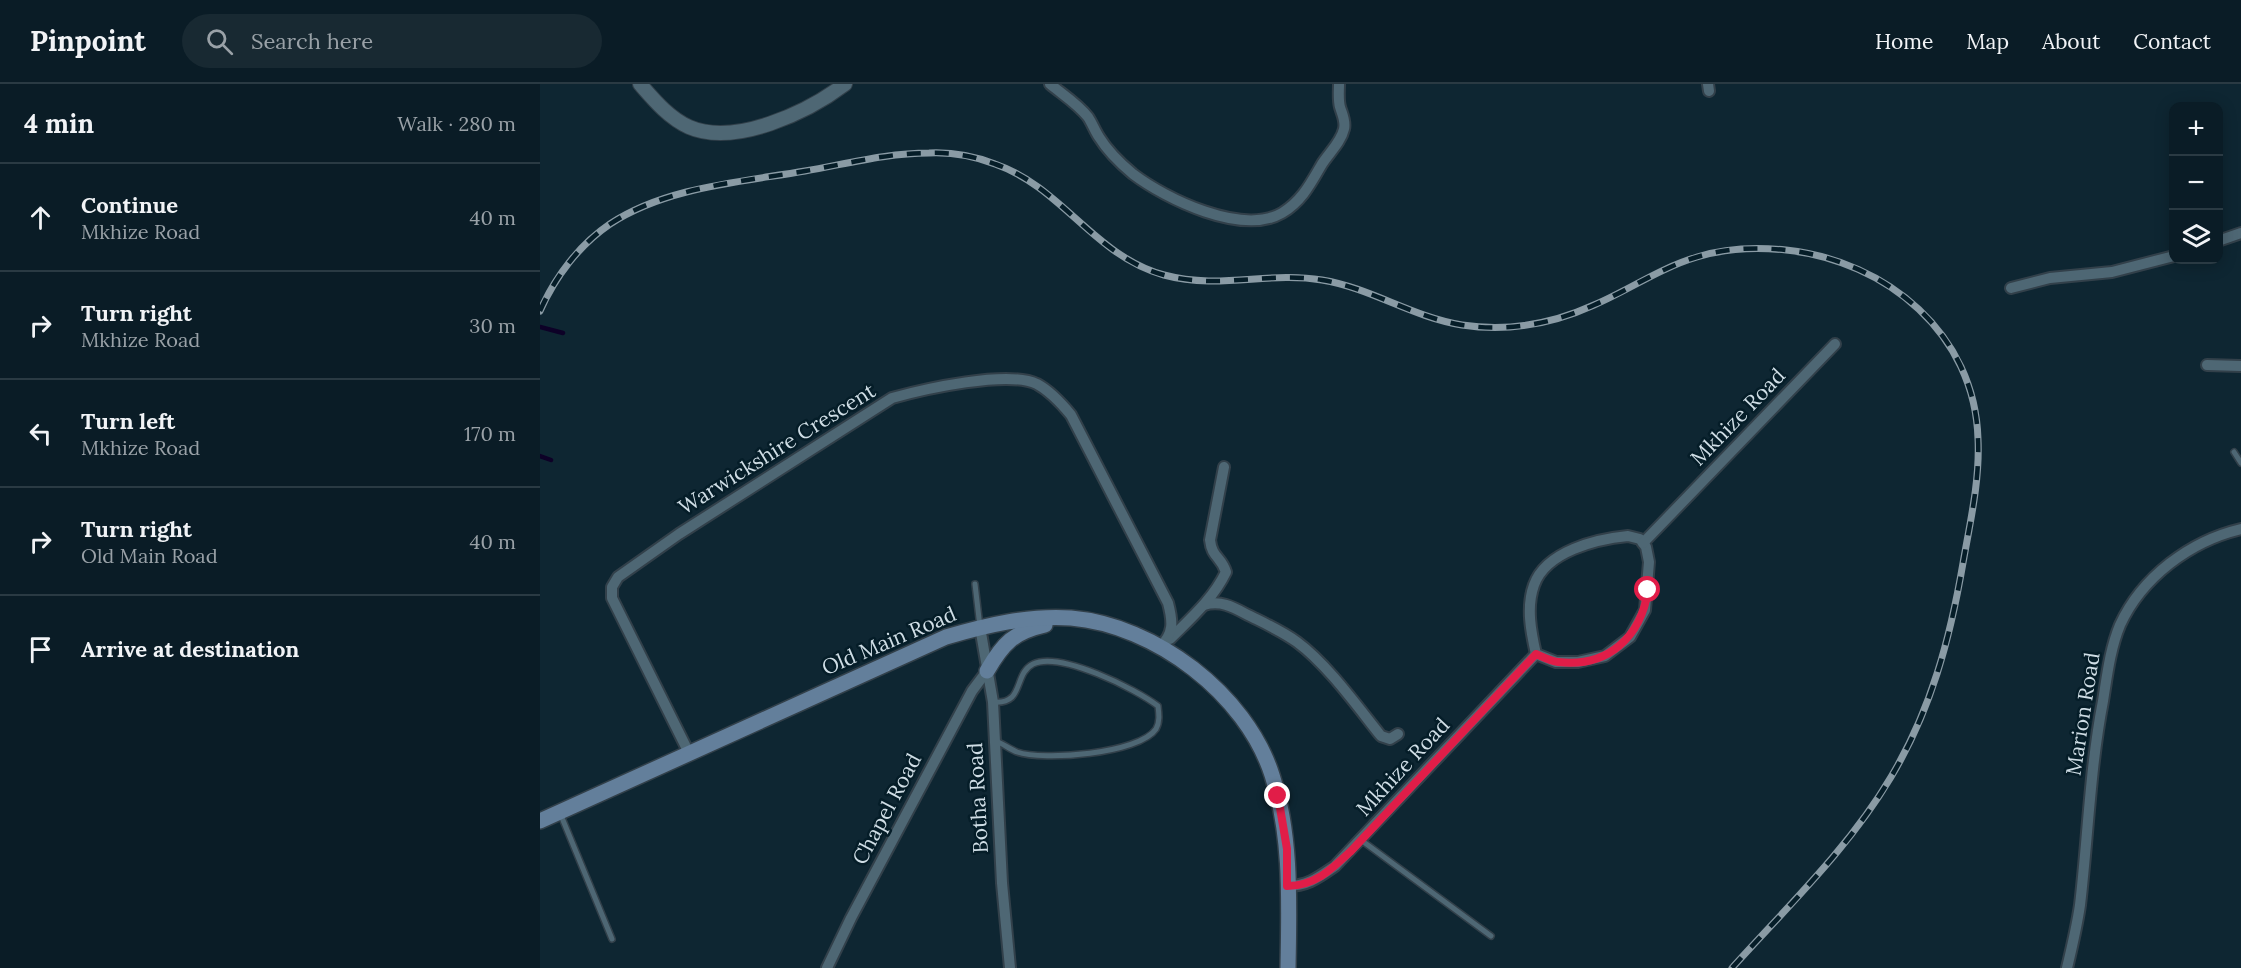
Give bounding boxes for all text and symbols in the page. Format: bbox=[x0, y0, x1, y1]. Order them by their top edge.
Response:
search box bbox=[182, 14, 602, 68]
text: Pinpoint bbox=[30, 23, 146, 59]
icon: search bbox=[203, 25, 236, 58]
text: Search here bbox=[251, 27, 373, 55]
text: Home bbox=[1875, 28, 1933, 55]
text: Map bbox=[1966, 28, 2009, 55]
text: About bbox=[2042, 28, 2100, 55]
text: Contact bbox=[2133, 28, 2211, 55]
map controls bbox=[2169, 102, 2223, 264]
button: + bbox=[2169, 102, 2223, 156]
text: 4 min bbox=[24, 107, 94, 140]
text: Walk · 280 m bbox=[397, 111, 516, 136]
button: − bbox=[2169, 156, 2223, 210]
text: Continue bbox=[81, 191, 178, 219]
icon: ahead bbox=[24, 201, 57, 234]
text: 40 m bbox=[470, 205, 516, 230]
button: layers bbox=[2169, 210, 2223, 264]
text: Mkhize Road bbox=[81, 219, 200, 244]
text: Turn right bbox=[81, 299, 192, 327]
icon: right bbox=[24, 309, 57, 342]
text: 30 m bbox=[469, 313, 516, 338]
text: Mkhize Road bbox=[81, 327, 200, 352]
street label: Mkhize Road bbox=[1684, 362, 1791, 471]
street label: Warwickshire Crescent bbox=[673, 376, 881, 520]
text: Turn left bbox=[81, 407, 175, 435]
icon: left bbox=[24, 417, 57, 450]
text: 170 m bbox=[464, 421, 516, 446]
text: Mkhize Road bbox=[81, 435, 200, 460]
text: Turn right bbox=[81, 515, 192, 543]
icon: right bbox=[24, 525, 57, 558]
text: 40 m bbox=[470, 529, 516, 554]
text: Old Main Road bbox=[81, 543, 218, 568]
route start bbox=[1634, 576, 1660, 602]
street label: Old Main Road bbox=[817, 600, 960, 681]
icon: arrive bbox=[24, 633, 57, 666]
text: Arrive at destination bbox=[81, 635, 299, 663]
street label: Marion Road bbox=[2059, 650, 2106, 777]
street label: Mkhize Road bbox=[1350, 712, 1455, 822]
street label: Botha Road bbox=[961, 742, 994, 854]
street label: Chapel Road bbox=[846, 749, 927, 869]
route end bbox=[1264, 782, 1290, 808]

